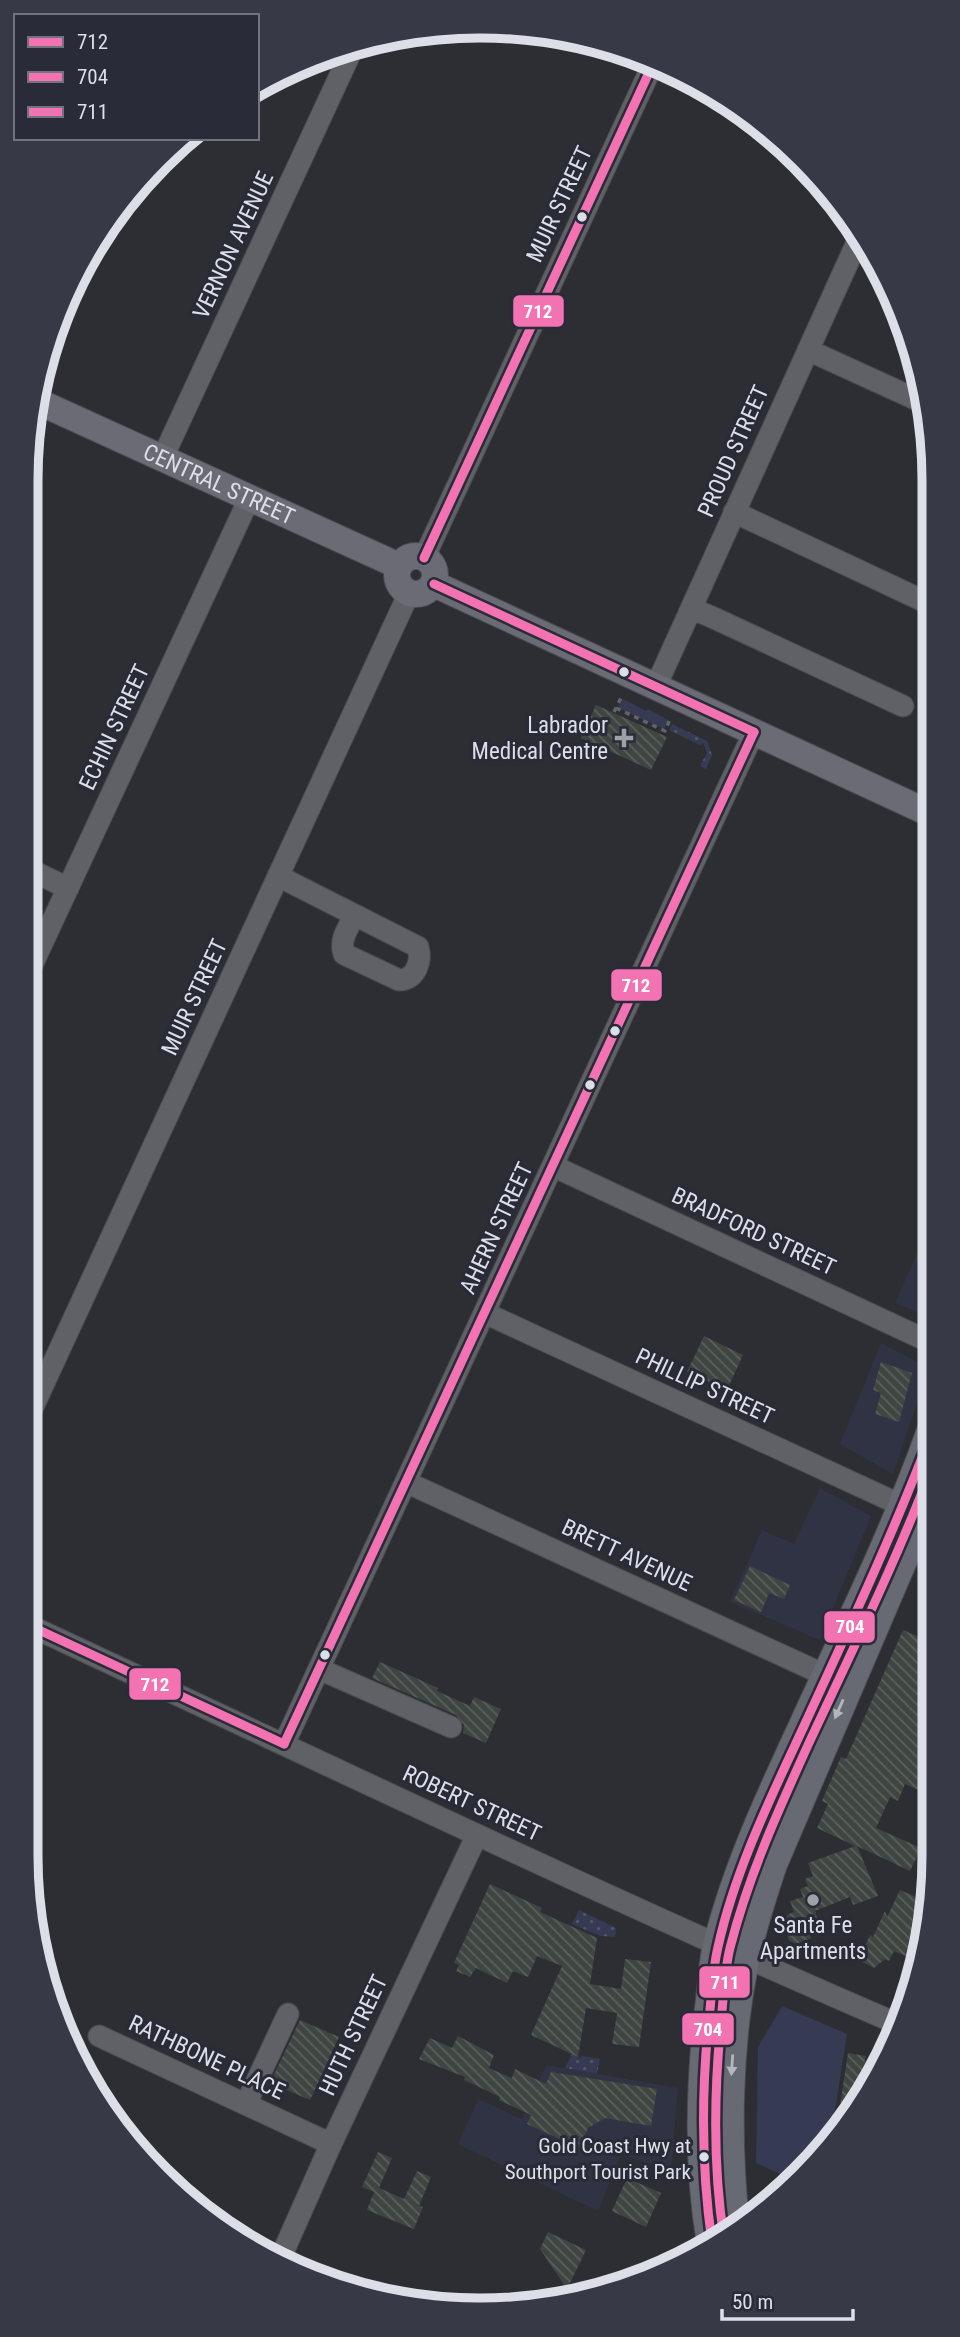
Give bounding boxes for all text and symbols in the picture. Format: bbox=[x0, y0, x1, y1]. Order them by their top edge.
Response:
legend bbox=[14, 14, 259, 140]
text: 712 bbox=[77, 30, 108, 54]
text: 704 bbox=[77, 65, 108, 89]
text: 711 bbox=[77, 100, 108, 124]
street label: MUIR STREET bbox=[521, 142, 598, 266]
street label: VERNON AVENUE bbox=[188, 167, 279, 323]
unlabelled marker bbox=[575, 210, 589, 224]
line badge: 712 bbox=[512, 294, 565, 328]
text: 712 bbox=[524, 300, 552, 323]
street label: PROUD STREET bbox=[692, 381, 775, 521]
street label: CENTRAL STREET bbox=[139, 438, 299, 531]
street label: ECHIN STREET bbox=[74, 660, 155, 794]
unlabelled marker bbox=[617, 665, 631, 679]
place label: Labrador Medical Centre bbox=[472, 712, 608, 765]
marker: Labrador Medical Centre bbox=[614, 728, 634, 748]
street label: MUIR STREET bbox=[156, 935, 233, 1059]
line badge: 712 bbox=[610, 968, 663, 1002]
text: 712 bbox=[622, 974, 650, 997]
unlabelled marker bbox=[608, 1024, 622, 1038]
unlabelled marker bbox=[583, 1078, 597, 1092]
street label: AHERN STREET bbox=[454, 1158, 539, 1298]
street label: BRADFORD STREET bbox=[667, 1182, 840, 1281]
street label: PHILLIP STREET bbox=[631, 1343, 778, 1430]
street label: BRETT AVENUE bbox=[557, 1514, 696, 1597]
line badge: 704 bbox=[823, 1610, 876, 1644]
text: 704 bbox=[836, 1615, 864, 1638]
unlabelled marker bbox=[318, 1648, 332, 1662]
line badge: 712 bbox=[128, 1667, 182, 1701]
text: 712 bbox=[141, 1673, 169, 1696]
one-way arrow bbox=[833, 1699, 845, 1719]
street label: ROBERT STREET bbox=[398, 1760, 545, 1847]
marker: Santa Fe Apartments bbox=[805, 1892, 821, 1908]
place label: Santa Fe Apartments bbox=[760, 1912, 866, 1965]
line badge: 711 bbox=[698, 1965, 751, 1999]
street label: HUTH STREET bbox=[314, 1971, 393, 2100]
text: 711 bbox=[711, 1971, 739, 1994]
street label: RATHBONE PLACE bbox=[124, 2009, 289, 2105]
line badge: 704 bbox=[681, 2012, 735, 2046]
text: 704 bbox=[694, 2018, 722, 2041]
one-way arrow bbox=[726, 2054, 737, 2076]
place label: Gold Coast Hwy at Southport Tourist Park bbox=[505, 2134, 692, 2184]
marker: Gold Coast Hwy at Southport Tourist Park bbox=[697, 2150, 711, 2164]
scale bar bbox=[722, 2278, 853, 2322]
text: 50 m bbox=[732, 2290, 773, 2314]

